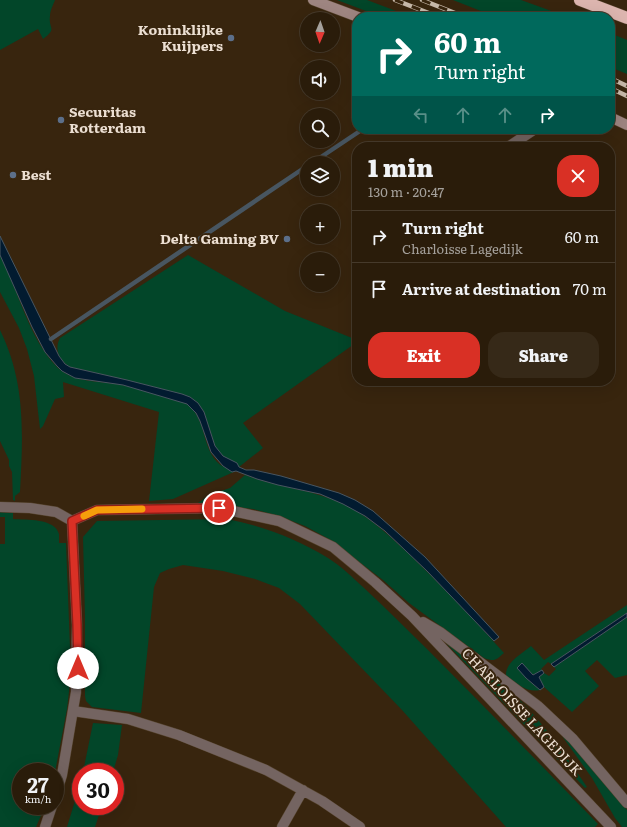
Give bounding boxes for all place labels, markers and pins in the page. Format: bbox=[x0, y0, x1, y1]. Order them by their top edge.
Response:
place label: Koninklijke Kuijpers bbox=[138, 19, 223, 55]
marker: Koninklijke Kuijpers bbox=[226, 33, 236, 43]
place label: Securitas Rotterdam bbox=[69, 101, 146, 137]
marker: Securitas Rotterdam bbox=[56, 115, 66, 125]
place label: Best bbox=[21, 164, 52, 184]
marker: Best bbox=[8, 170, 18, 180]
place label: Delta Gaming BV bbox=[160, 228, 279, 248]
marker: Delta Gaming BV bbox=[282, 234, 292, 244]
pin bbox=[202, 491, 236, 525]

